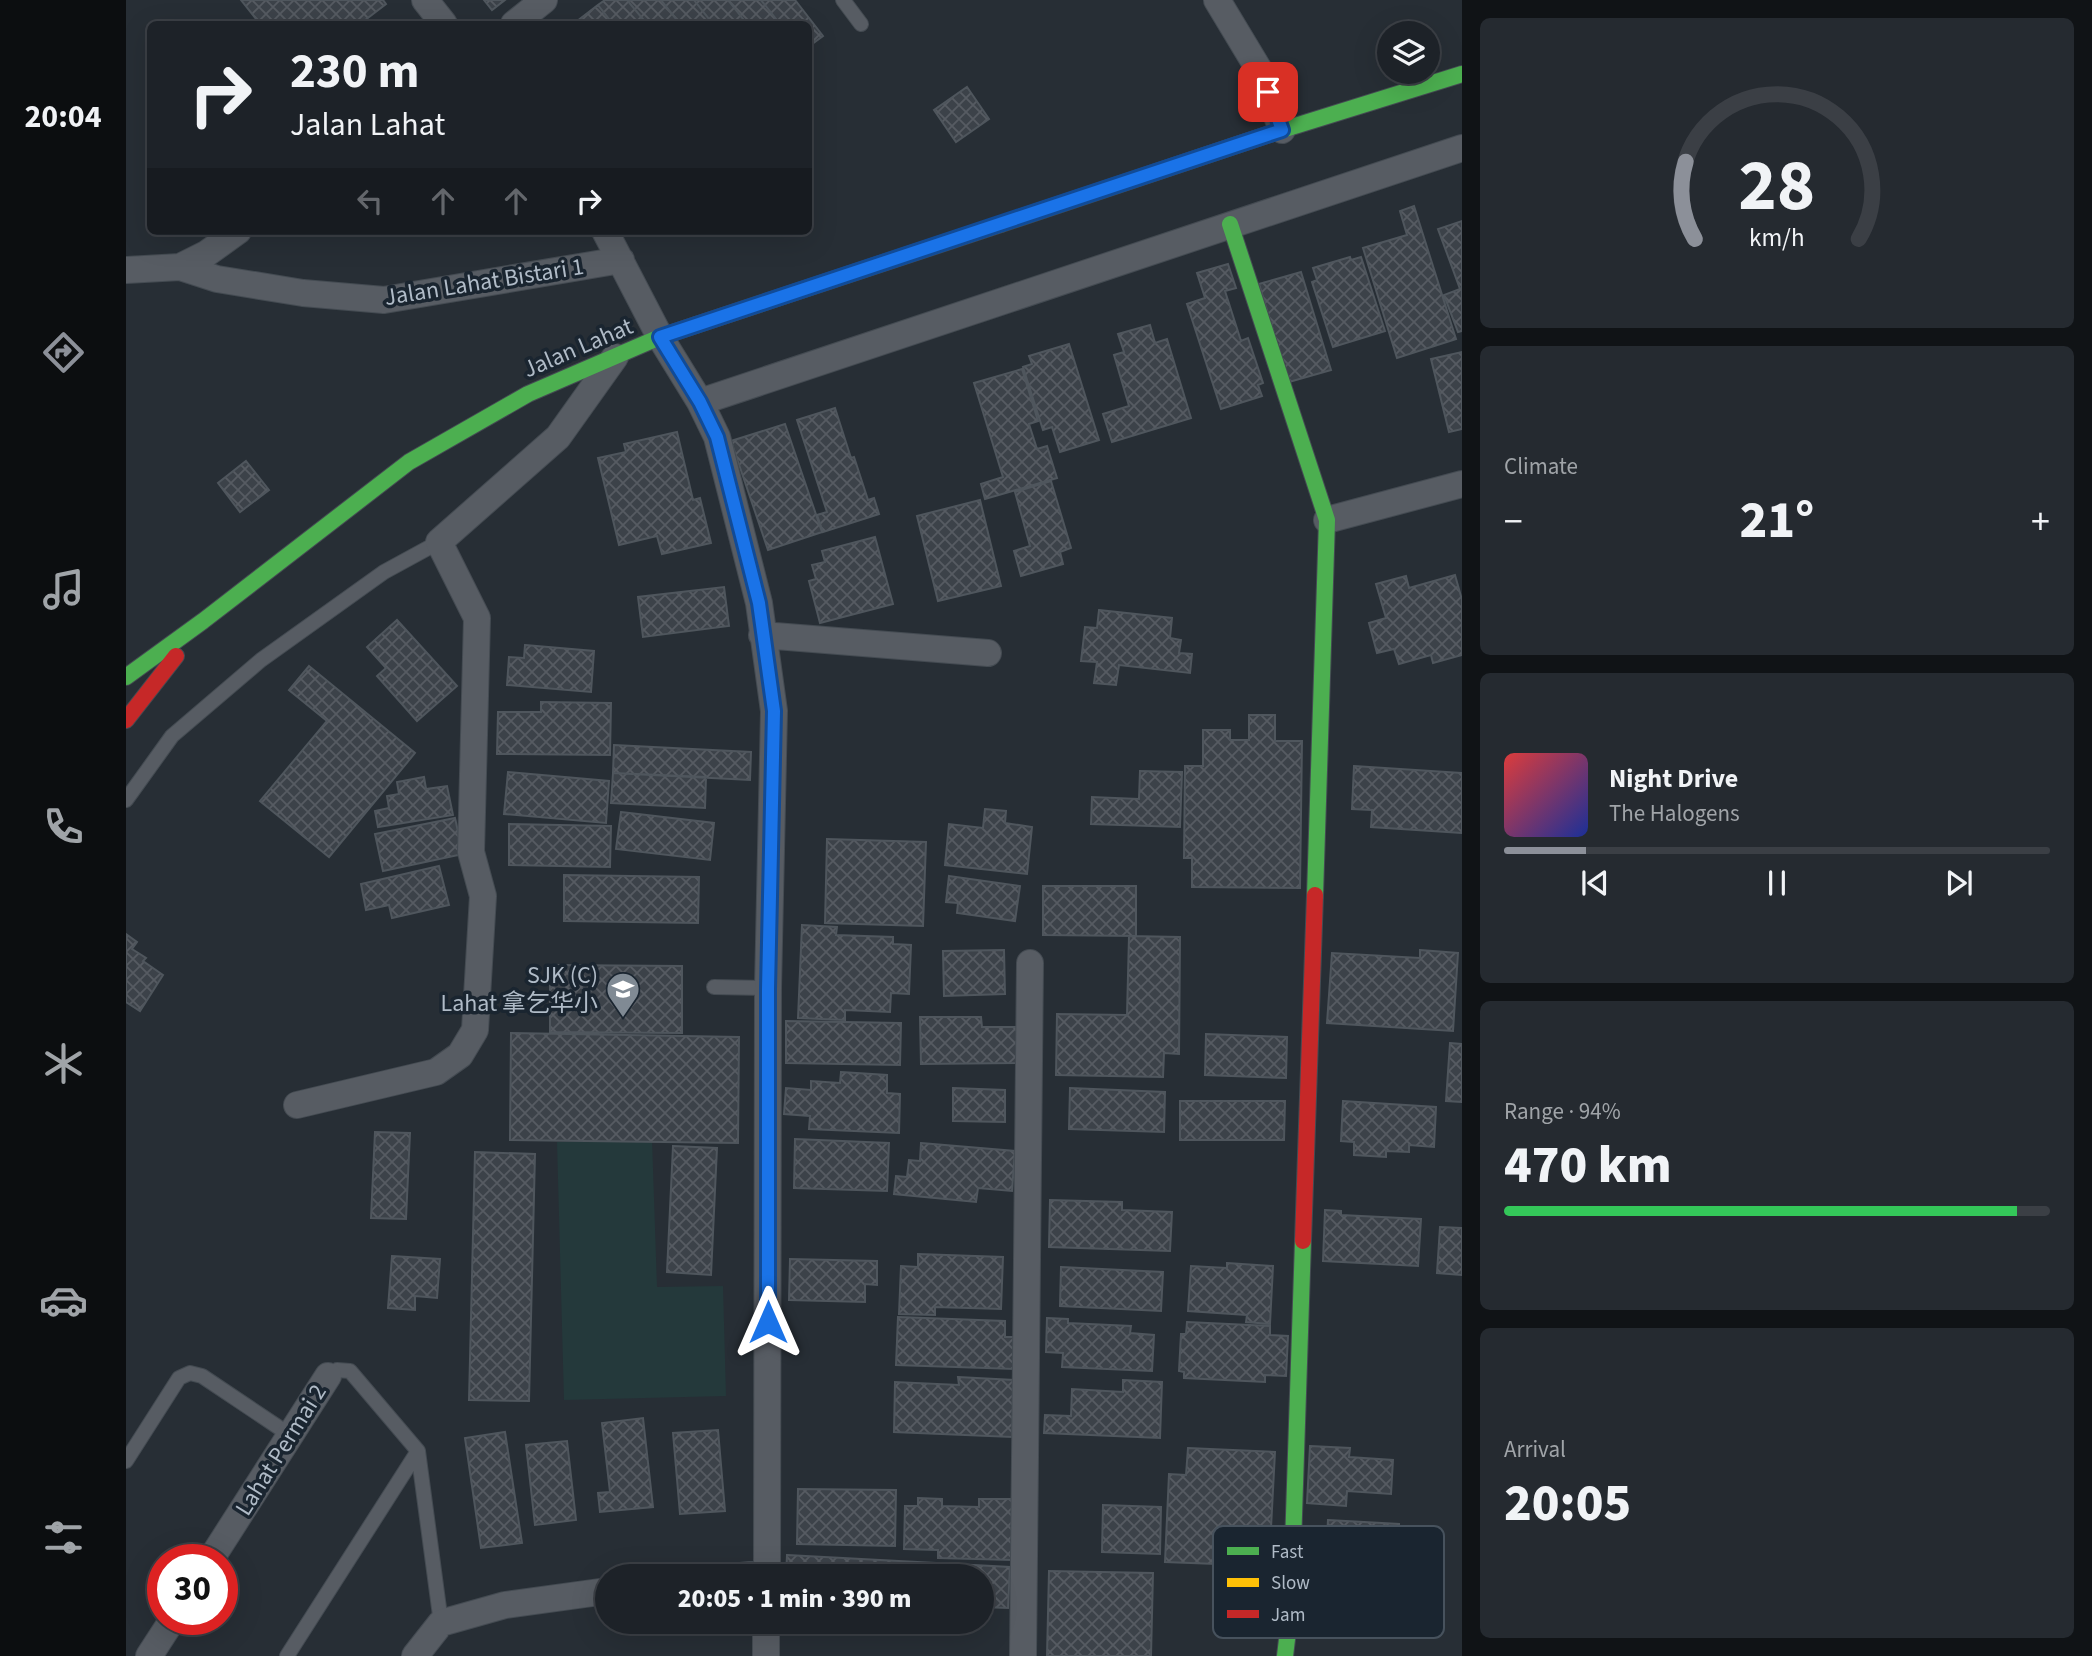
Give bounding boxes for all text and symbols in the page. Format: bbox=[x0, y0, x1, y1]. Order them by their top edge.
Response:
map controls bbox=[1377, 21, 1440, 84]
button: layers bbox=[1377, 21, 1440, 84]
text: 230 m bbox=[290, 37, 419, 107]
icon: right bbox=[175, 49, 266, 140]
pin bbox=[1238, 62, 1298, 122]
icon: arrive bbox=[1249, 73, 1287, 111]
text: 20:04 bbox=[24, 94, 102, 140]
text: Jalan Lahat bbox=[290, 102, 445, 148]
text: 28 bbox=[1739, 134, 1815, 238]
icon: left bbox=[351, 182, 389, 220]
icon: ahead bbox=[424, 182, 462, 220]
icon: ahead bbox=[497, 182, 535, 220]
icon: right bbox=[570, 182, 608, 220]
text: km/h bbox=[1749, 220, 1805, 256]
street label: Jalan Lahat Bistari 1 bbox=[382, 249, 586, 315]
street label: Jalan Lahat bbox=[518, 309, 638, 387]
icon: directions bbox=[39, 328, 88, 377]
text: Climate bbox=[1504, 450, 1578, 483]
text: 21° bbox=[1740, 484, 1814, 558]
text: − bbox=[1504, 495, 1523, 549]
text: + bbox=[2031, 495, 2050, 549]
icon: music bbox=[39, 565, 88, 614]
text: Night Drive bbox=[1609, 760, 1738, 797]
text: The Halogens bbox=[1609, 797, 1740, 830]
icon: phone bbox=[39, 802, 88, 851]
icon: previous bbox=[1576, 864, 1614, 902]
icon: pause bbox=[1758, 864, 1796, 902]
icon: next bbox=[1940, 864, 1978, 902]
place label: SJK (C) Lahat 拿乞华小 bbox=[441, 958, 598, 1021]
school or university icon: SJK (C) Lahat 拿乞华小 bbox=[604, 970, 642, 1019]
icon: climate bbox=[39, 1039, 88, 1088]
text: Range · 94% bbox=[1504, 1095, 1621, 1128]
text: 470 km bbox=[1504, 1129, 1672, 1203]
icon: car bbox=[39, 1276, 88, 1325]
position arrow bbox=[731, 1285, 805, 1359]
street label: Lahat Permai 2 bbox=[227, 1377, 335, 1523]
text: Arrival bbox=[1504, 1433, 1566, 1466]
text: 20:05 bbox=[1504, 1467, 1631, 1541]
icon: filters bbox=[39, 1513, 88, 1562]
legend bbox=[1213, 1526, 1444, 1638]
text: Fast bbox=[1271, 1539, 1304, 1566]
speed limit sign: 30 bbox=[147, 1544, 238, 1635]
text: Slow bbox=[1271, 1570, 1310, 1597]
text: 20:05 · 1 min · 390 m bbox=[678, 1580, 911, 1617]
text: Jam bbox=[1271, 1602, 1305, 1629]

